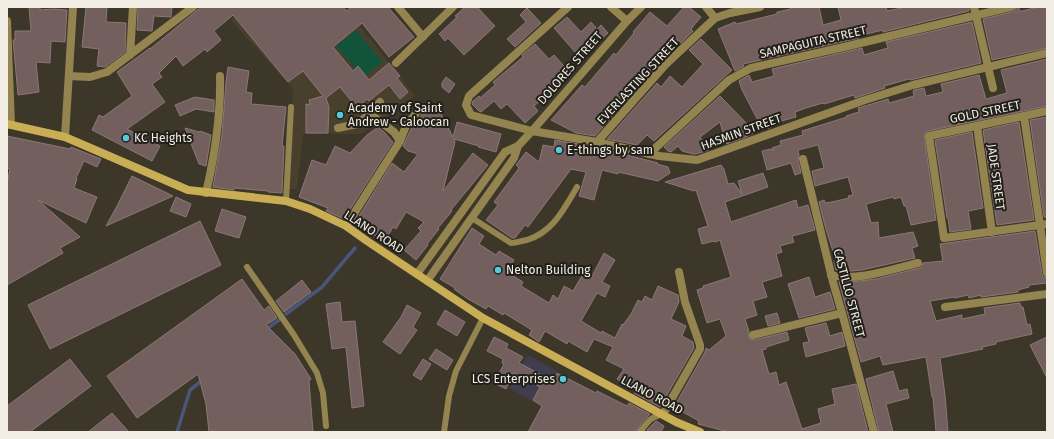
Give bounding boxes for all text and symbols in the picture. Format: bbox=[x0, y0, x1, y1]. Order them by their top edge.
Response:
street label: SAMPAGUITA STREET bbox=[758, 23, 869, 61]
street label: DOLORES STREET bbox=[535, 28, 606, 107]
street label: EVERLASTING STREET bbox=[594, 34, 682, 127]
street label: GOLD STREET bbox=[949, 98, 1022, 126]
place label: Academy of Saint Andrew - Caloocan bbox=[348, 101, 449, 129]
marker: Academy of Saint Andrew - Caloocan bbox=[335, 110, 345, 120]
street label: HASMIN STREET bbox=[699, 111, 784, 153]
place label: KC Heights bbox=[134, 131, 192, 145]
marker: KC Heights bbox=[121, 133, 131, 143]
place label: E-things by sam bbox=[567, 143, 653, 157]
street label: JADE STREET bbox=[984, 143, 1008, 212]
marker: E-things by sam bbox=[554, 145, 564, 155]
street label: LLANO ROAD bbox=[341, 207, 407, 257]
street label: CASTILLO STREET bbox=[830, 247, 868, 340]
place label: Nelton Building bbox=[506, 263, 591, 277]
marker: Nelton Building bbox=[493, 265, 503, 275]
place label: LCS Enterprises bbox=[472, 372, 555, 386]
street label: LLANO ROAD bbox=[618, 373, 686, 417]
marker: LCS Enterprises bbox=[558, 374, 568, 384]

